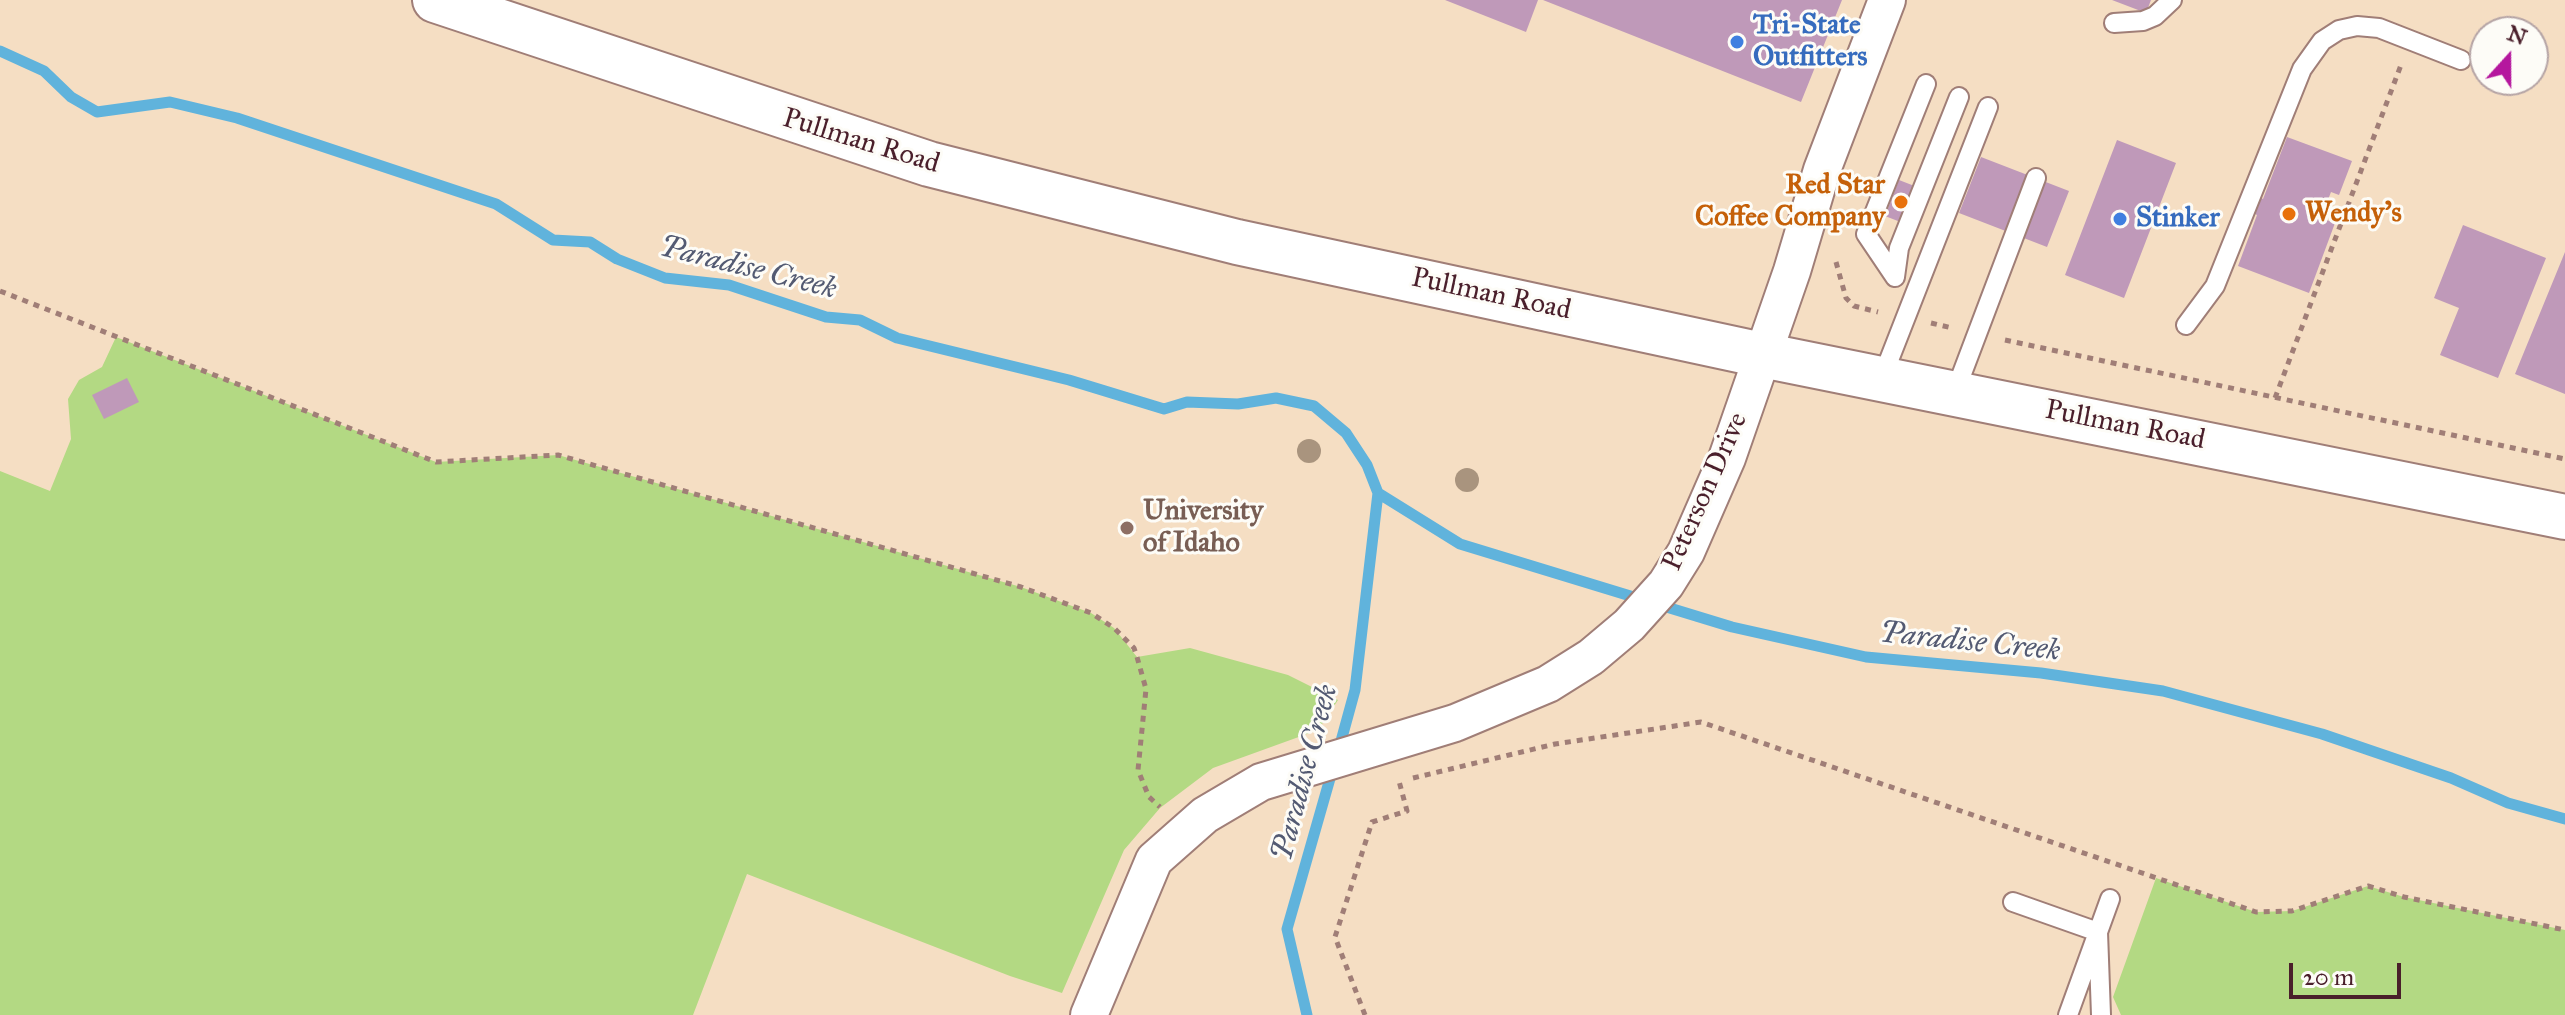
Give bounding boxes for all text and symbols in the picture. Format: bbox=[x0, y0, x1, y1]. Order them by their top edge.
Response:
place label: Tri-State Outfitters bbox=[1753, 9, 1868, 75]
north arrow bbox=[2469, 16, 2549, 96]
text: N bbox=[2504, 19, 2531, 51]
marker: Tri-State Outfitters bbox=[1728, 33, 1746, 51]
street label: Pullman Road bbox=[778, 102, 944, 182]
place label: Red Star Coffee Company bbox=[1695, 169, 1885, 235]
marker: Red Star Coffee Company bbox=[1892, 193, 1910, 211]
place label: Wendy's bbox=[2305, 197, 2402, 231]
place label: Stinker bbox=[2136, 202, 2220, 236]
marker: Wendy's bbox=[2280, 205, 2298, 223]
marker: Stinker bbox=[2111, 210, 2129, 228]
water label: Paradise Creek bbox=[656, 230, 840, 308]
street label: Pullman Road bbox=[1408, 262, 1574, 328]
street label: Pullman Road bbox=[2042, 394, 2208, 458]
street label: Peterson Drive bbox=[1656, 408, 1756, 576]
place label: University of Idaho bbox=[1143, 495, 1263, 561]
marker: University of Idaho bbox=[1118, 519, 1136, 537]
water label: Paradise Creek bbox=[1878, 616, 2062, 670]
water label: Paradise Creek bbox=[1265, 681, 1347, 865]
scale bar bbox=[2293, 947, 2405, 997]
text: 20 m bbox=[2303, 962, 2354, 992]

